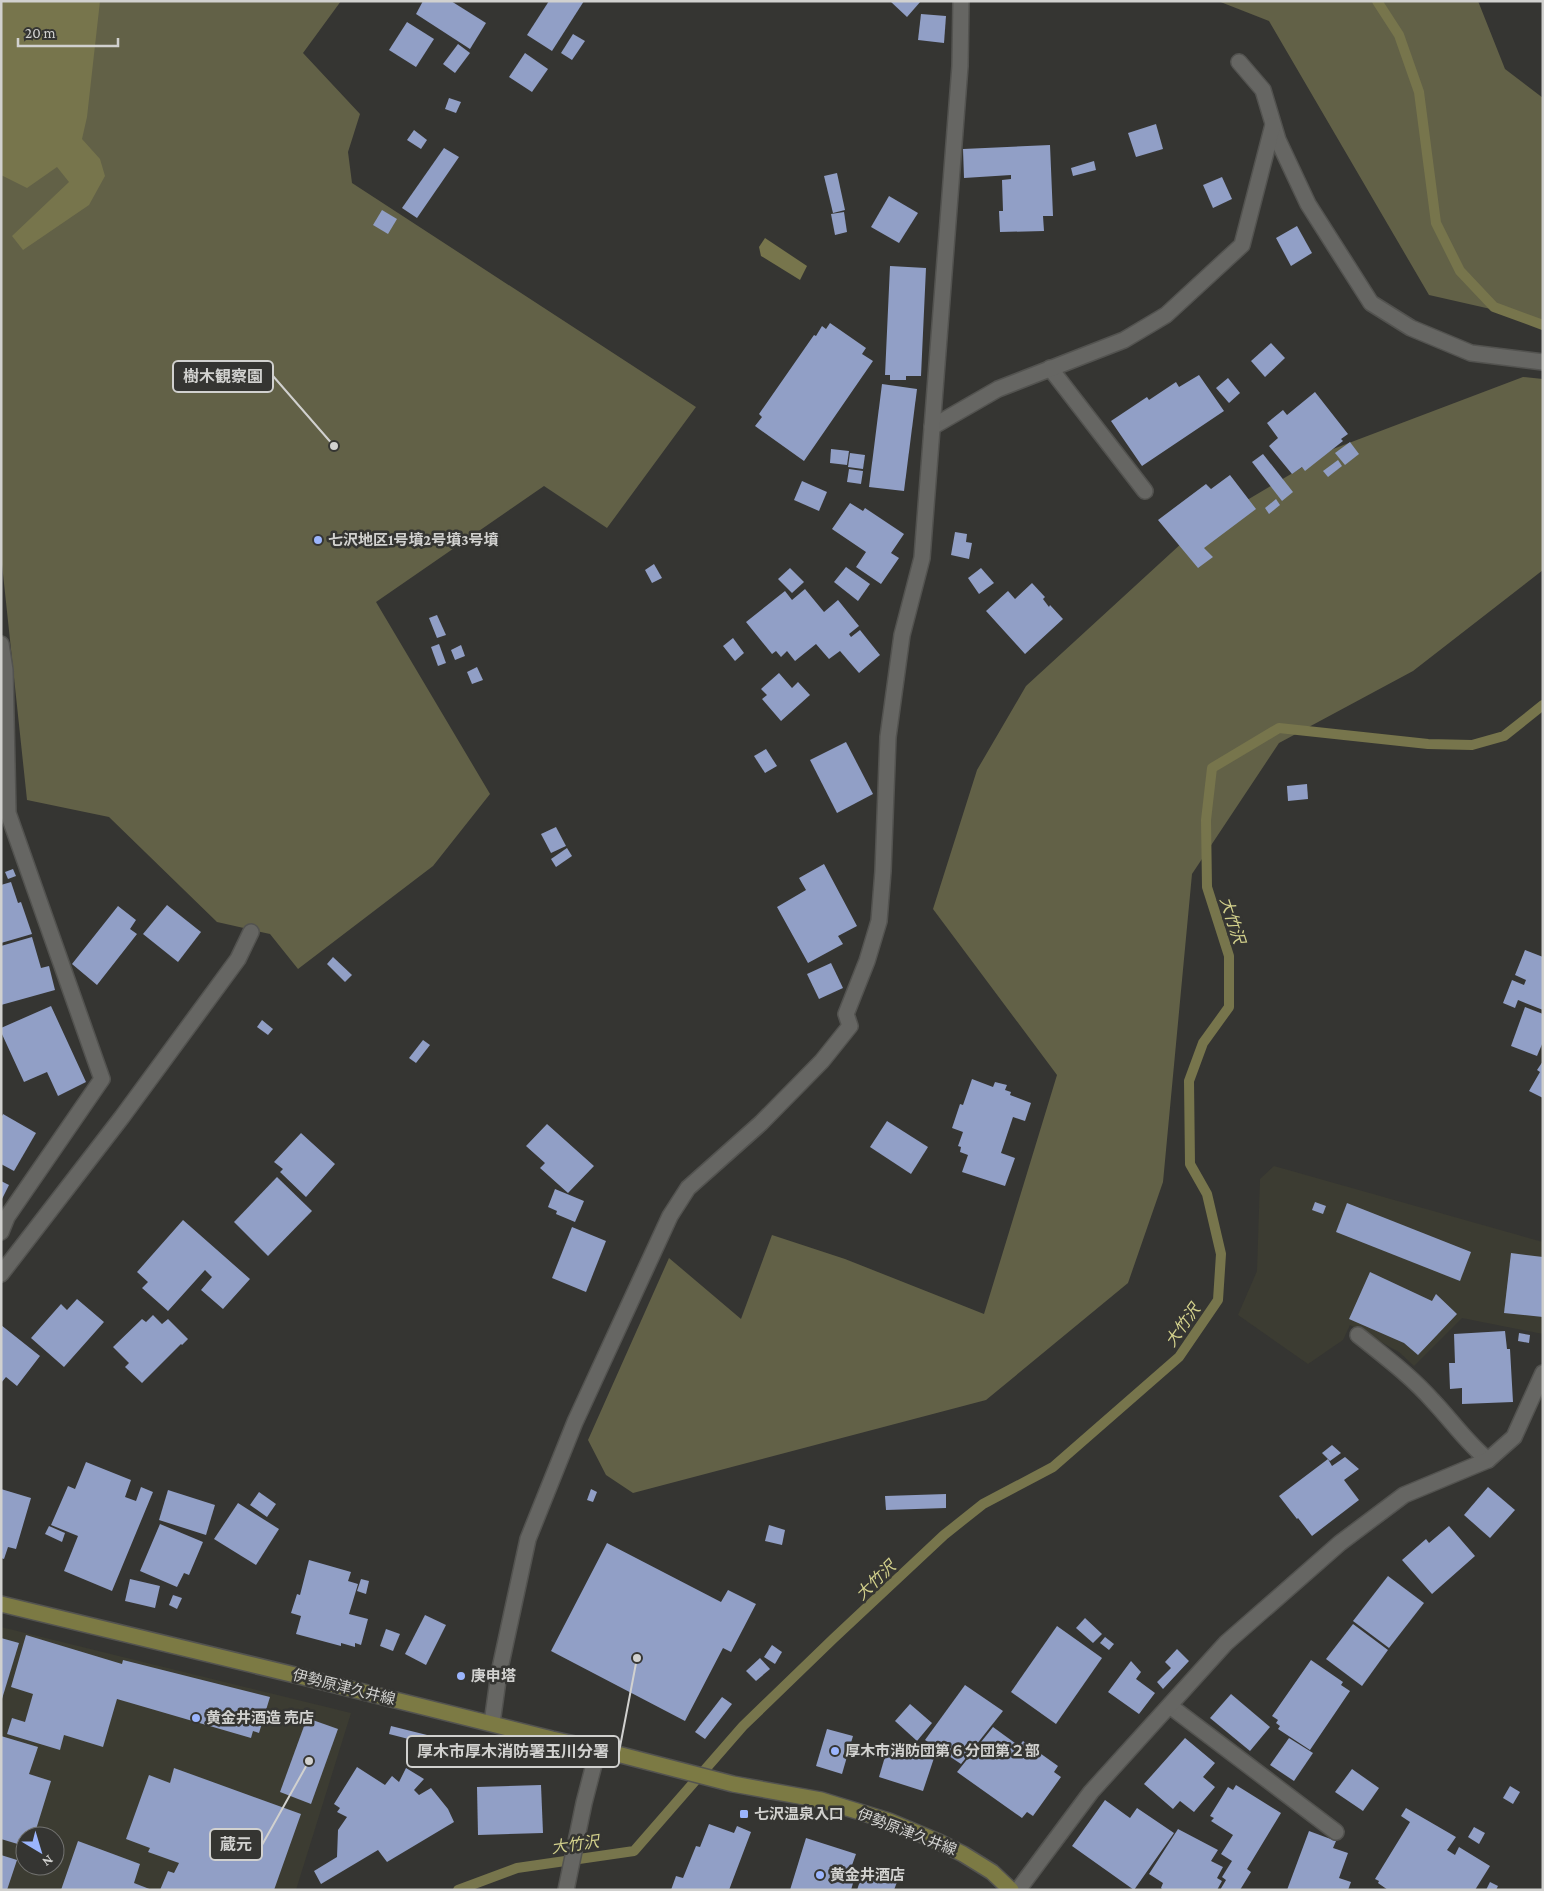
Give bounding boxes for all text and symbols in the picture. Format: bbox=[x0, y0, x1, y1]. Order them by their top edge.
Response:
scale bar bbox=[18, 15, 118, 47]
text: 20 m bbox=[25, 25, 56, 41]
callout: 樹木観察園 bbox=[173, 361, 273, 392]
text: 樹木観察園 bbox=[183, 367, 263, 385]
place label: 七沢地区1号墳2号墳3号墳 bbox=[328, 532, 499, 548]
marker: 七沢地区1号墳2号墳3号墳 bbox=[312, 534, 324, 546]
water label: 大竹沢 bbox=[1217, 895, 1249, 948]
water label: 大竹沢 bbox=[1162, 1299, 1204, 1350]
water label: 大竹沢 bbox=[852, 1556, 900, 1603]
street label: 伊勢原津久井線 bbox=[291, 1666, 397, 1707]
place label: 庚申塔 bbox=[471, 1668, 516, 1684]
marker: 庚申塔 bbox=[455, 1670, 467, 1682]
place label: 黄金井酒造 売店 bbox=[206, 1709, 314, 1726]
marker: 黄金井酒造 売店 bbox=[190, 1712, 202, 1724]
callout: 厚木市厚木消防署玉川分署 bbox=[407, 1736, 619, 1767]
text: 厚木市厚木消防署玉川分署 bbox=[417, 1743, 609, 1760]
place label: 厚木市消防団第６分団第２部 bbox=[845, 1743, 1040, 1759]
marker: 厚木市消防団第６分団第２部 bbox=[829, 1745, 841, 1757]
street label: 伊勢原津久井線 bbox=[855, 1805, 959, 1858]
place label: 七沢温泉入口 bbox=[754, 1806, 844, 1822]
marker: 七沢温泉入口 bbox=[738, 1808, 750, 1820]
north arrow bbox=[15, 1826, 65, 1876]
callout: 蔵元 bbox=[210, 1829, 262, 1860]
water label: 大竹沢 bbox=[550, 1832, 602, 1856]
text: 蔵元 bbox=[220, 1836, 252, 1853]
text: N bbox=[39, 1852, 57, 1871]
place label: 黄金井酒店 bbox=[830, 1866, 905, 1883]
marker: 黄金井酒店 bbox=[814, 1869, 826, 1881]

